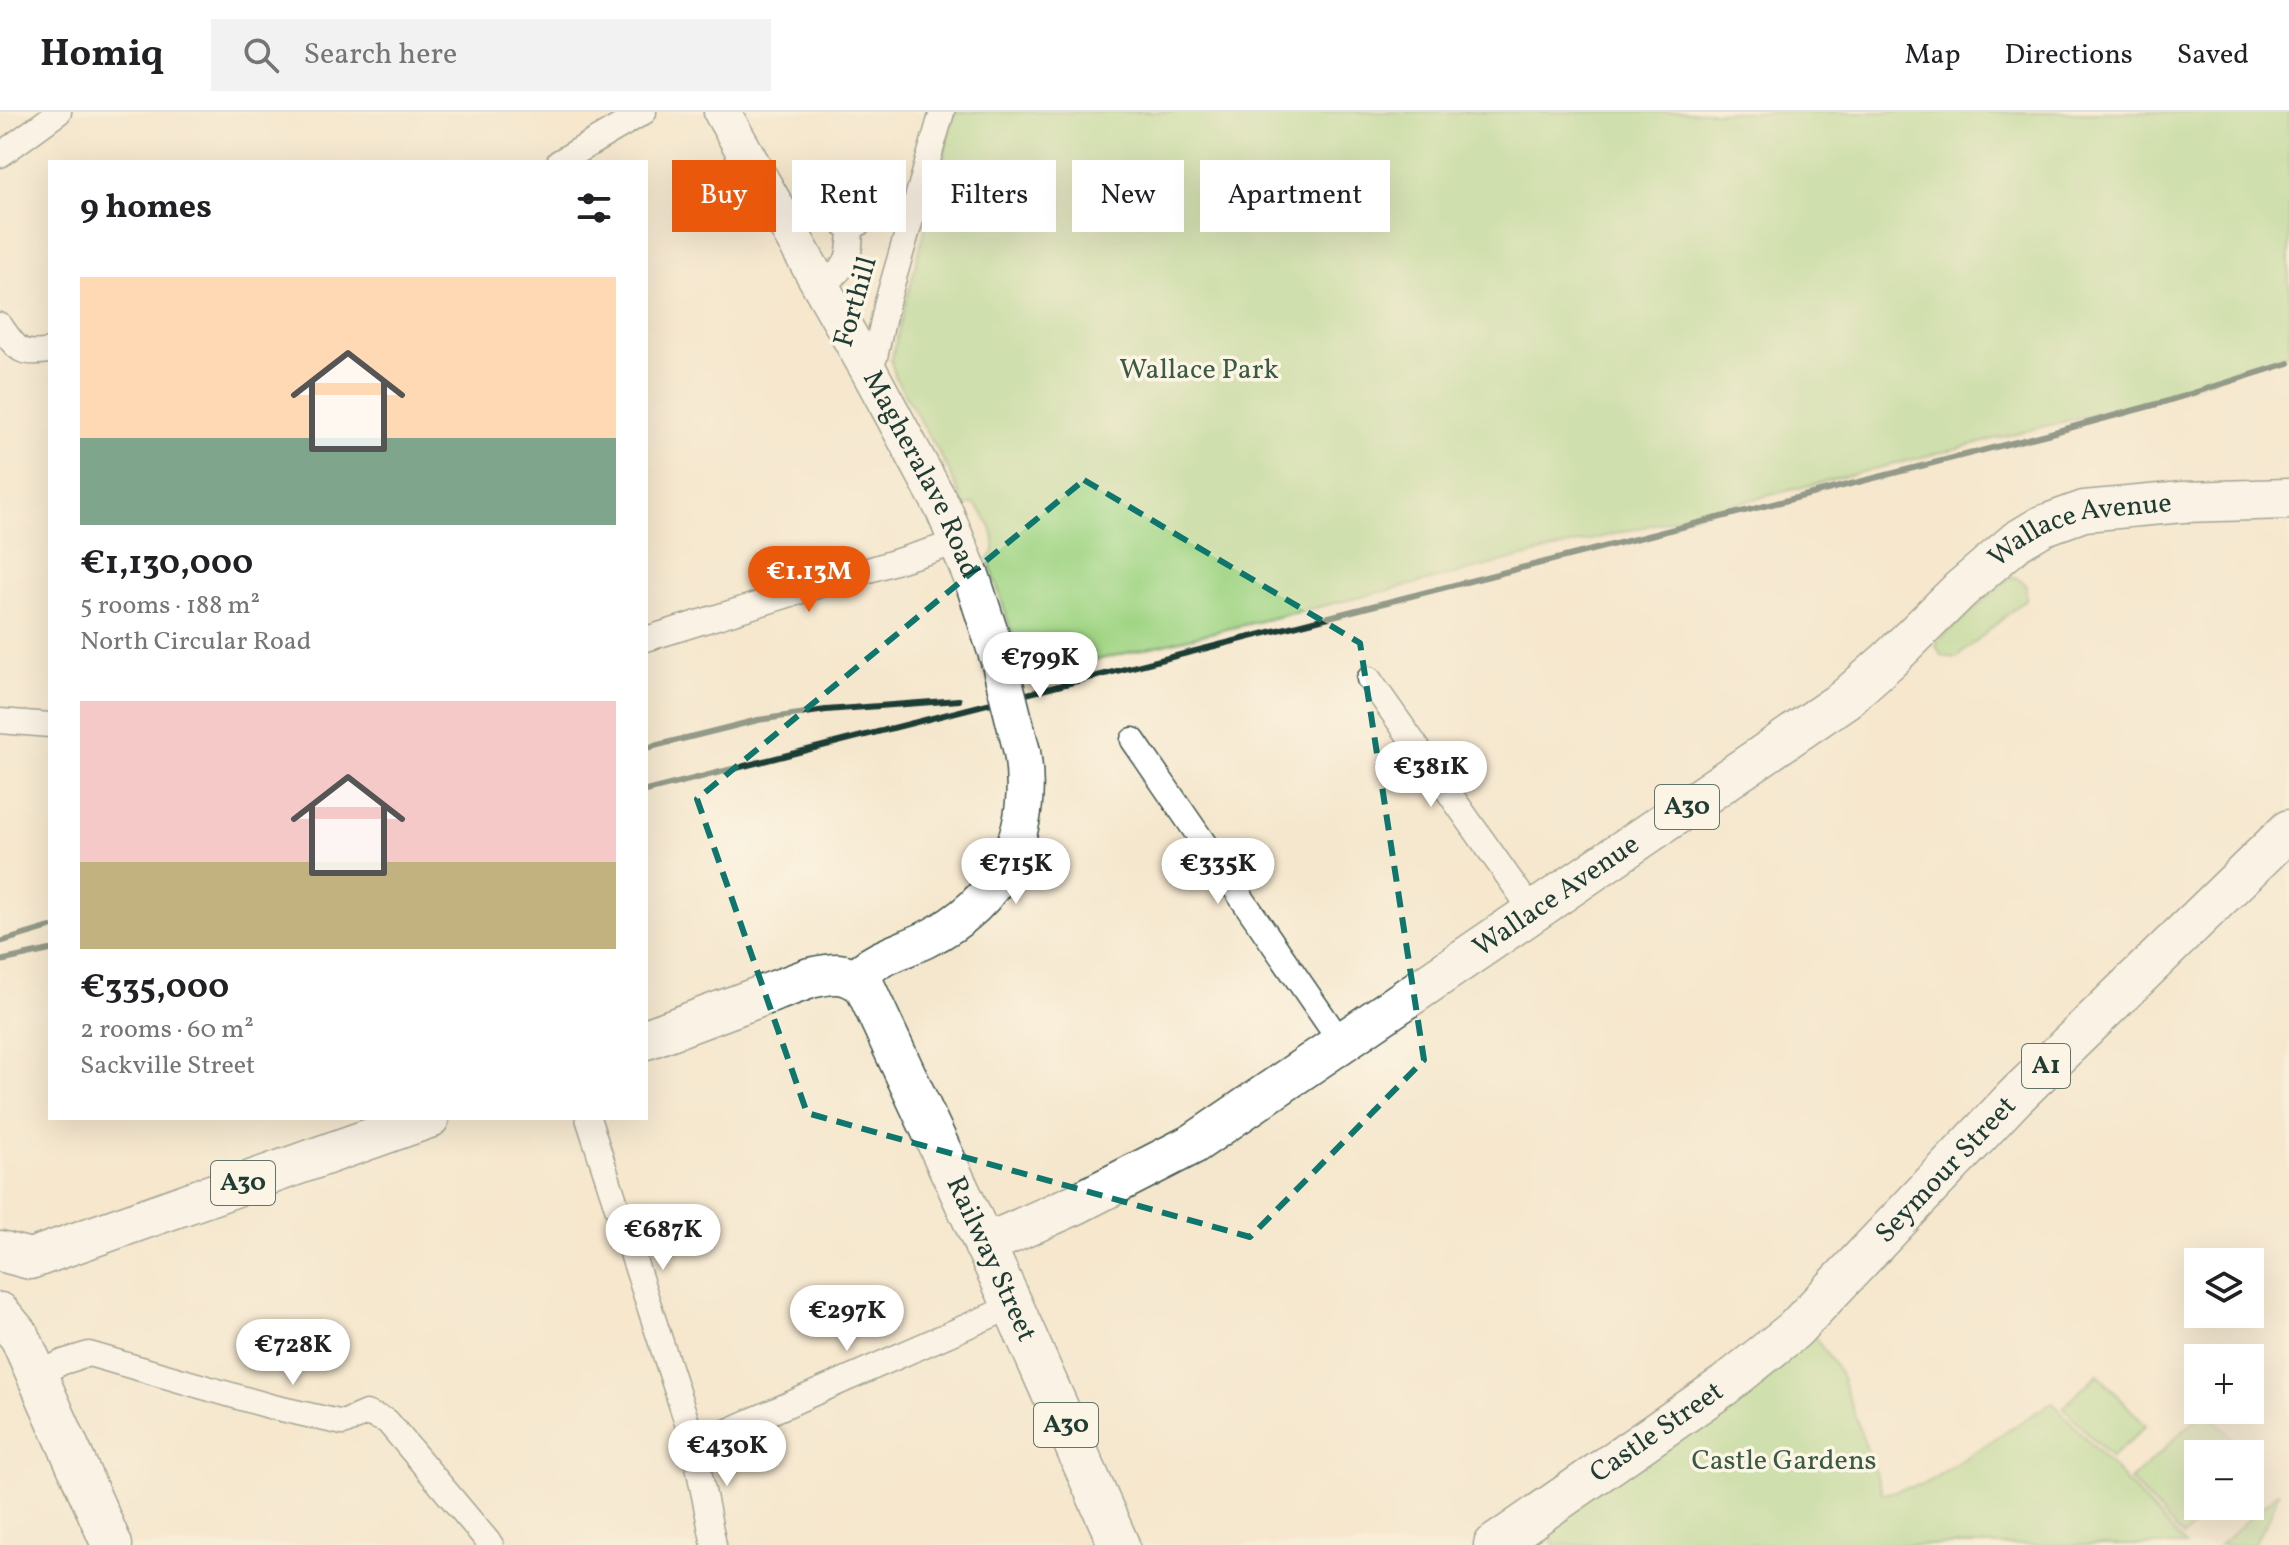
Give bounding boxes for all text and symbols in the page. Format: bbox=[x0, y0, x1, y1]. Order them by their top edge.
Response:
search box bbox=[211, 19, 771, 91]
text: Homiq bbox=[40, 29, 163, 82]
icon: search bbox=[239, 33, 283, 77]
text: Search here bbox=[303, 34, 457, 76]
text: Map bbox=[1905, 36, 1961, 75]
text: Directions bbox=[2005, 36, 2133, 75]
text: Saved bbox=[2177, 36, 2249, 75]
chip: Buy bbox=[672, 160, 776, 232]
chip: Rent bbox=[792, 160, 906, 232]
chip: Filters bbox=[922, 160, 1056, 232]
chip: New bbox=[1072, 160, 1184, 232]
chip: Apartment bbox=[1200, 160, 1390, 232]
text: 9 homes bbox=[80, 185, 212, 232]
icon: filters bbox=[572, 186, 616, 230]
street label: Forthill bbox=[824, 252, 888, 352]
icon: home bbox=[276, 329, 420, 473]
park label: Wallace Park bbox=[1119, 351, 1279, 390]
street label: Magheralave Road bbox=[853, 364, 990, 584]
street label: Wallace Avenue bbox=[1980, 484, 2173, 577]
text: €1,130,000 bbox=[80, 541, 253, 588]
pin: €1.13M bbox=[744, 546, 874, 614]
text: €1.13M bbox=[766, 554, 852, 590]
text: 5 rooms · 188 m² bbox=[80, 588, 260, 624]
text: North Circular Road bbox=[80, 624, 311, 660]
pin: €799K bbox=[984, 632, 1096, 700]
text: €799K bbox=[1001, 640, 1079, 676]
pin: €381K bbox=[1375, 741, 1487, 809]
text: €381K bbox=[1393, 749, 1469, 785]
icon: home bbox=[276, 753, 420, 897]
road number: A30 bbox=[1655, 785, 1719, 829]
street label: Wallace Avenue bbox=[1465, 825, 1647, 967]
pin: €715K bbox=[960, 838, 1072, 906]
pin: €335K bbox=[1162, 838, 1274, 906]
text: €715K bbox=[979, 846, 1053, 882]
text: €335K bbox=[1180, 846, 1256, 882]
text: €335,000 bbox=[80, 965, 229, 1012]
text: 2 rooms · 60 m² bbox=[80, 1012, 254, 1048]
road number: A1 bbox=[2022, 1044, 2070, 1088]
text: Sackville Street bbox=[80, 1048, 255, 1084]
street label: Seymour Street bbox=[1866, 1088, 2025, 1252]
road number: A30 bbox=[211, 1161, 275, 1205]
street label: Railway Street bbox=[936, 1170, 1046, 1348]
pin: €687K bbox=[607, 1204, 719, 1272]
text: €687K bbox=[624, 1212, 702, 1248]
map controls bbox=[2184, 1248, 2264, 1520]
button: layers bbox=[2184, 1248, 2264, 1328]
pin: €297K bbox=[791, 1285, 903, 1353]
text: €297K bbox=[808, 1293, 886, 1329]
pin: €728K bbox=[237, 1319, 349, 1387]
text: €728K bbox=[254, 1327, 332, 1363]
button: + bbox=[2184, 1344, 2264, 1424]
street label: Castle Street bbox=[1582, 1372, 1731, 1492]
road number: A30 bbox=[1034, 1403, 1098, 1447]
pin: €430K bbox=[671, 1420, 783, 1488]
text: €430K bbox=[686, 1428, 768, 1464]
button: − bbox=[2184, 1440, 2264, 1520]
park label: Castle Gardens bbox=[1691, 1442, 1877, 1481]

